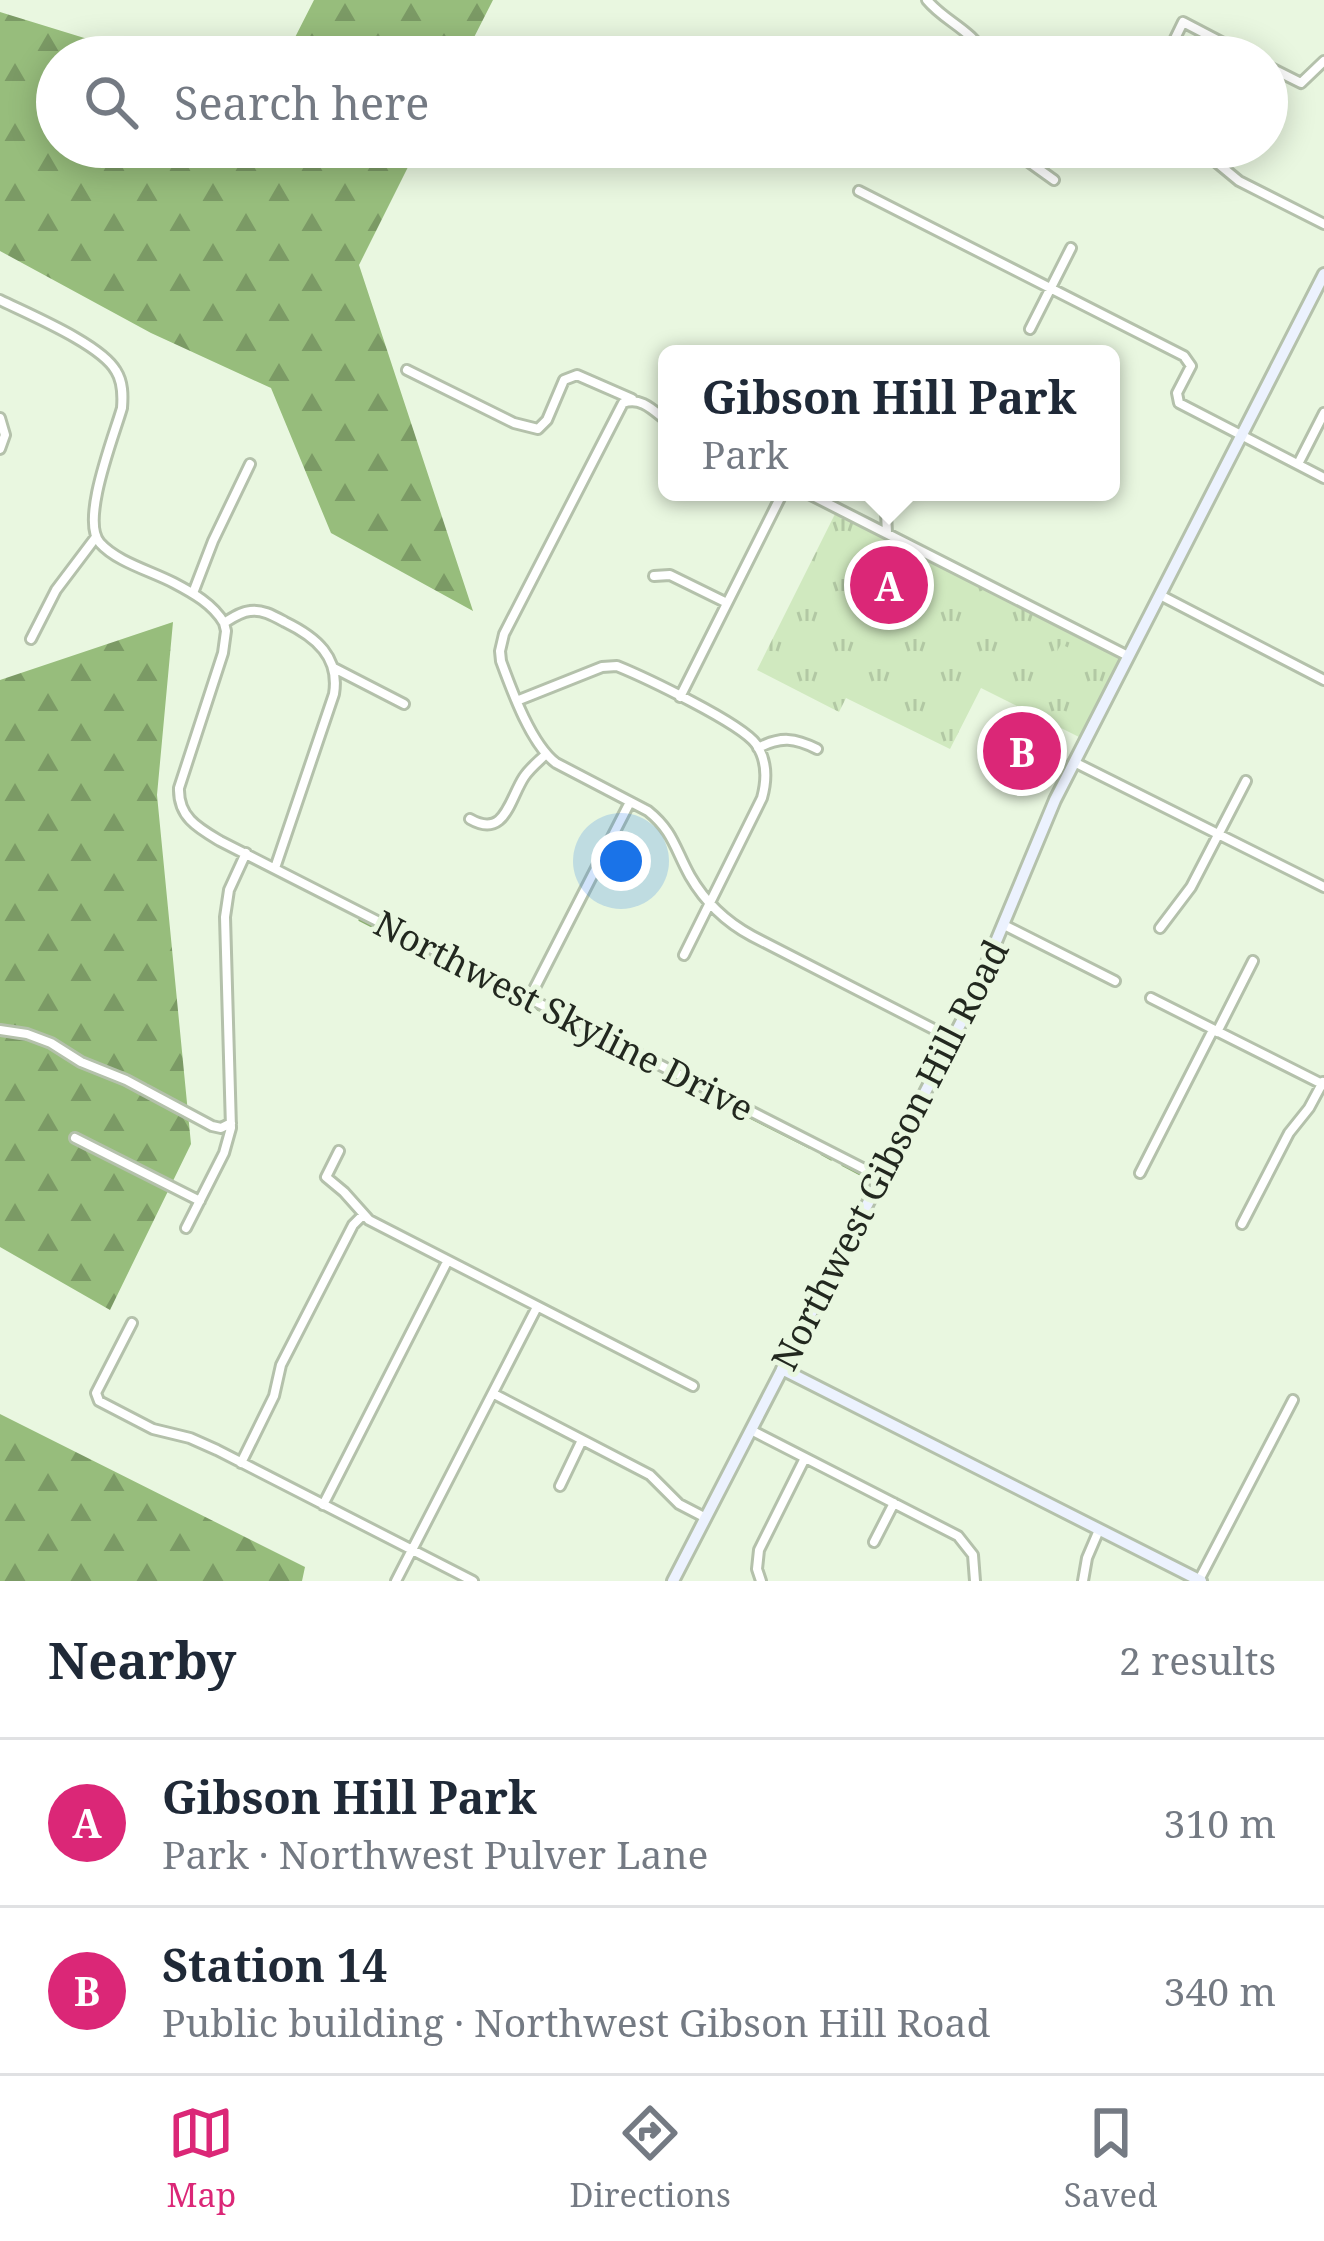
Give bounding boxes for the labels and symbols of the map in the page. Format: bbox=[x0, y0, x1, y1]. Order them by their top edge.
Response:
pin: A bbox=[850, 540, 928, 630]
pin: B bbox=[983, 706, 1061, 796]
your location bbox=[591, 831, 651, 891]
street label: Northwest Skyline Drive bbox=[366, 898, 762, 1133]
street label: Northwest Gibson Hill Road bbox=[760, 931, 1020, 1378]

